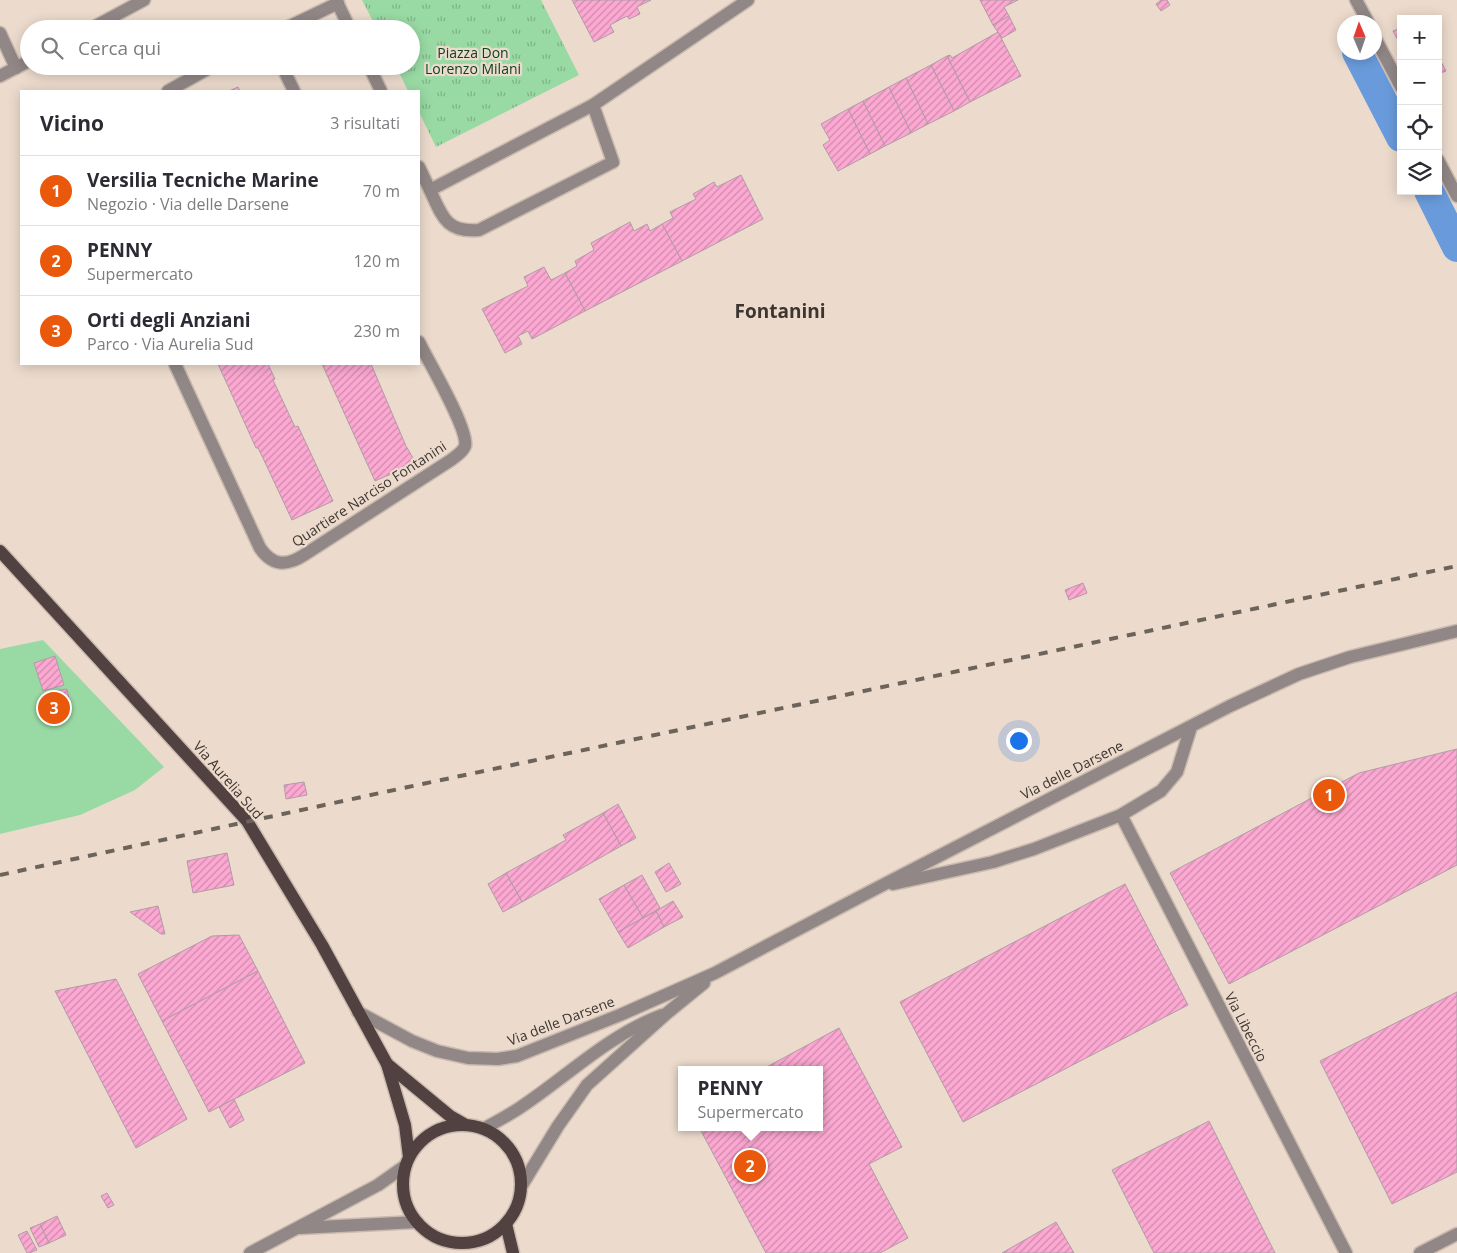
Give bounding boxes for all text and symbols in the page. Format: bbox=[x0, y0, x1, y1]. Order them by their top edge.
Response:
north arrow bbox=[1337, 15, 1382, 60]
map controls bbox=[1397, 15, 1442, 195]
button: + bbox=[1397, 15, 1442, 60]
search box bbox=[20, 20, 420, 75]
icon: search bbox=[38, 34, 66, 62]
text: Cerca qui bbox=[78, 35, 161, 61]
park label: Piazza Don Lorenzo Milani bbox=[425, 43, 521, 78]
button: − bbox=[1397, 60, 1442, 105]
button: locate bbox=[1397, 105, 1442, 150]
text: Vicino bbox=[40, 109, 104, 137]
text: 3 risultati bbox=[330, 112, 400, 134]
button: layers bbox=[1397, 150, 1442, 195]
text: Versilia Tecniche Marine bbox=[87, 167, 319, 193]
text: 1 bbox=[51, 180, 61, 202]
text: 70 m bbox=[363, 180, 400, 202]
text: Negozio · Via delle Darsene bbox=[87, 193, 289, 215]
text: PENNY bbox=[87, 237, 152, 263]
text: 2 bbox=[51, 250, 61, 272]
text: 120 m bbox=[354, 250, 400, 272]
text: Supermercato bbox=[87, 263, 193, 285]
district label: Fontanini bbox=[735, 298, 825, 324]
text: Orti degli Anziani bbox=[87, 307, 251, 333]
text: 3 bbox=[51, 320, 61, 342]
text: 230 m bbox=[354, 320, 400, 342]
text: Parco · Via Aurelia Sud bbox=[87, 333, 253, 355]
street label: Quartiere Narciso Fontanini bbox=[288, 436, 450, 551]
pin: 3 bbox=[38, 689, 70, 727]
your location bbox=[1006, 728, 1032, 754]
street label: Via delle Darsene bbox=[1017, 735, 1127, 804]
street label: Via Aurelia Sud bbox=[189, 737, 268, 823]
pin: 1 bbox=[1313, 776, 1345, 814]
street label: Via Libeccio bbox=[1221, 989, 1272, 1065]
street label: Via delle Darsene bbox=[505, 991, 617, 1050]
popup bbox=[678, 1066, 823, 1131]
text: PENNY bbox=[697, 1075, 763, 1101]
text: Supermercato bbox=[697, 1101, 804, 1123]
pin: 2 bbox=[734, 1147, 766, 1185]

